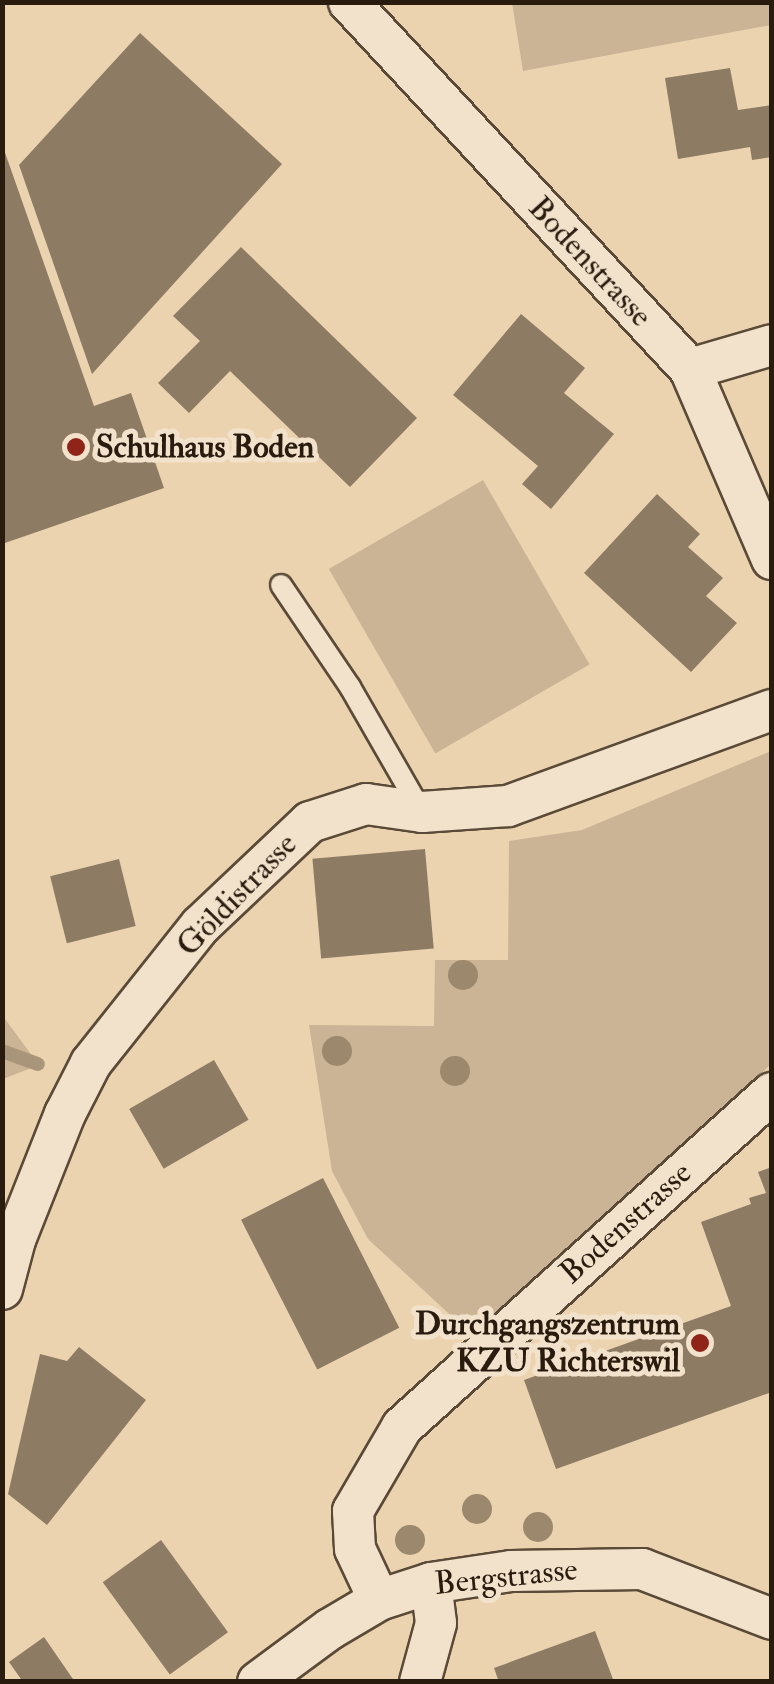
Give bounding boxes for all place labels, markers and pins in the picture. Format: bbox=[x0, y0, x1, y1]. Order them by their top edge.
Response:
place label: Schulhaus Boden bbox=[96, 428, 314, 466]
marker: Schulhaus Boden bbox=[65, 436, 87, 458]
place label: Durchgangszentrum KZU Richterswil bbox=[415, 1306, 680, 1381]
marker: Durchgangszentrum KZU Richterswil bbox=[689, 1332, 711, 1354]

